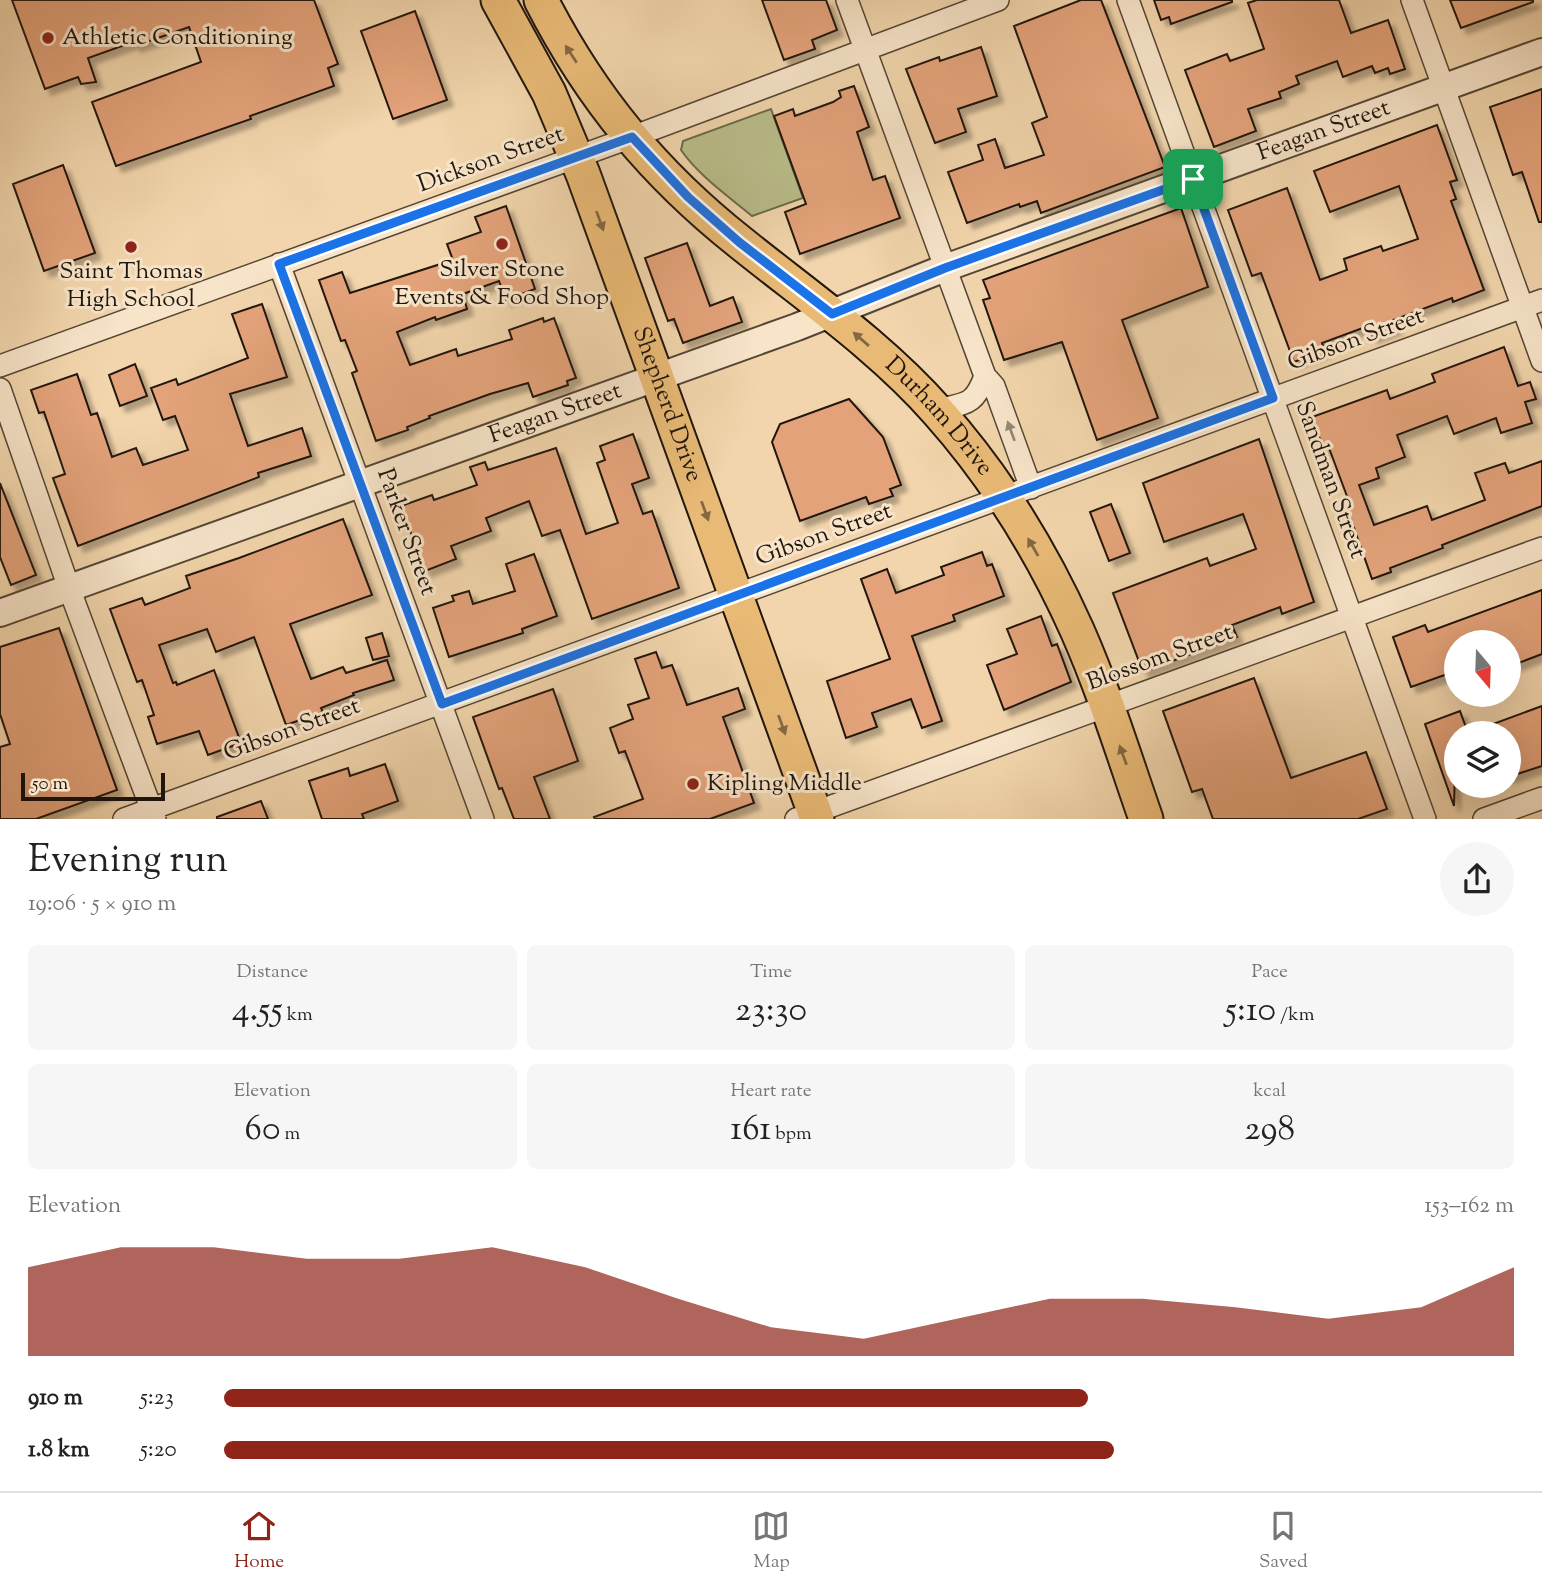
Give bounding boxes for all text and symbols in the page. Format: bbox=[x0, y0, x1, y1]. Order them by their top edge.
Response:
place label: Athletic Conditioning bbox=[62, 21, 293, 55]
marker: Athletic Conditioning bbox=[40, 30, 56, 46]
one-way arrow bbox=[564, 44, 577, 63]
street label: Feagan Street bbox=[1253, 91, 1395, 171]
street label: Dickson Street bbox=[413, 118, 569, 202]
pin bbox=[1163, 149, 1223, 209]
icon: arrive bbox=[1174, 160, 1212, 198]
one-way arrow bbox=[595, 211, 606, 232]
marker: Silver Stone Events & Food Shop bbox=[494, 236, 510, 252]
marker: Saint Thomas High School bbox=[123, 239, 139, 255]
place label: Silver Stone Events & Food Shop bbox=[395, 253, 609, 315]
place label: Saint Thomas High School bbox=[59, 255, 203, 317]
street label: Gibson Street bbox=[1283, 300, 1429, 380]
street label: Shepherd Drive bbox=[623, 322, 710, 487]
one-way arrow bbox=[853, 332, 870, 347]
street label: Durham Drive bbox=[876, 349, 1001, 483]
street label: Feagan Street bbox=[484, 374, 626, 453]
street label: Sandman Street bbox=[1286, 397, 1374, 563]
one-way arrow bbox=[1005, 420, 1016, 441]
street label: Parker Street bbox=[367, 464, 445, 600]
street label: Gibson Street bbox=[751, 495, 897, 575]
one-way arrow bbox=[700, 500, 711, 521]
one-way arrow bbox=[1027, 537, 1039, 556]
street label: Blossom Street bbox=[1082, 616, 1238, 700]
north arrow bbox=[1444, 630, 1521, 707]
map controls bbox=[1444, 630, 1521, 798]
street label: Gibson Street bbox=[219, 690, 365, 770]
one-way arrow bbox=[777, 714, 788, 735]
button: layers bbox=[1444, 721, 1521, 798]
one-way arrow bbox=[1117, 744, 1128, 765]
place label: Kipling Middle bbox=[707, 767, 862, 801]
scale bar bbox=[21, 770, 164, 802]
text: 50 m bbox=[32, 771, 68, 798]
marker: Kipling Middle bbox=[685, 776, 701, 792]
text: Evening run bbox=[28, 835, 228, 889]
button: share bbox=[1440, 842, 1514, 916]
text: 19:06 · 5 × 910 m bbox=[28, 888, 176, 921]
text: Distance bbox=[237, 959, 308, 986]
text: Time bbox=[750, 959, 792, 986]
text: Pace bbox=[1251, 959, 1288, 986]
text: 4.55 bbox=[232, 986, 283, 1037]
text: 23:30 bbox=[735, 986, 807, 1037]
text: 5:10 bbox=[1225, 986, 1276, 1037]
text: km bbox=[283, 1002, 313, 1029]
text: /km bbox=[1276, 1002, 1314, 1029]
text: Elevation bbox=[234, 1078, 311, 1105]
text: Heart rate bbox=[730, 1078, 812, 1105]
text: kcal bbox=[1253, 1078, 1286, 1105]
text: 60 bbox=[244, 1105, 280, 1156]
text: 161 bbox=[730, 1105, 771, 1156]
text: 298 bbox=[1244, 1105, 1295, 1156]
text: m bbox=[280, 1121, 300, 1148]
text: bpm bbox=[771, 1121, 812, 1148]
text: Elevation bbox=[28, 1190, 121, 1223]
text: 153–162 m bbox=[1424, 1190, 1514, 1223]
text: 910 m bbox=[28, 1382, 83, 1415]
text: 5:23 bbox=[140, 1382, 174, 1415]
text: 1.8 km bbox=[28, 1434, 90, 1467]
text: 5:20 bbox=[140, 1434, 177, 1467]
tab: Home bbox=[234, 1507, 284, 1576]
tab: Map bbox=[752, 1507, 790, 1576]
tab: Saved bbox=[1259, 1507, 1308, 1576]

